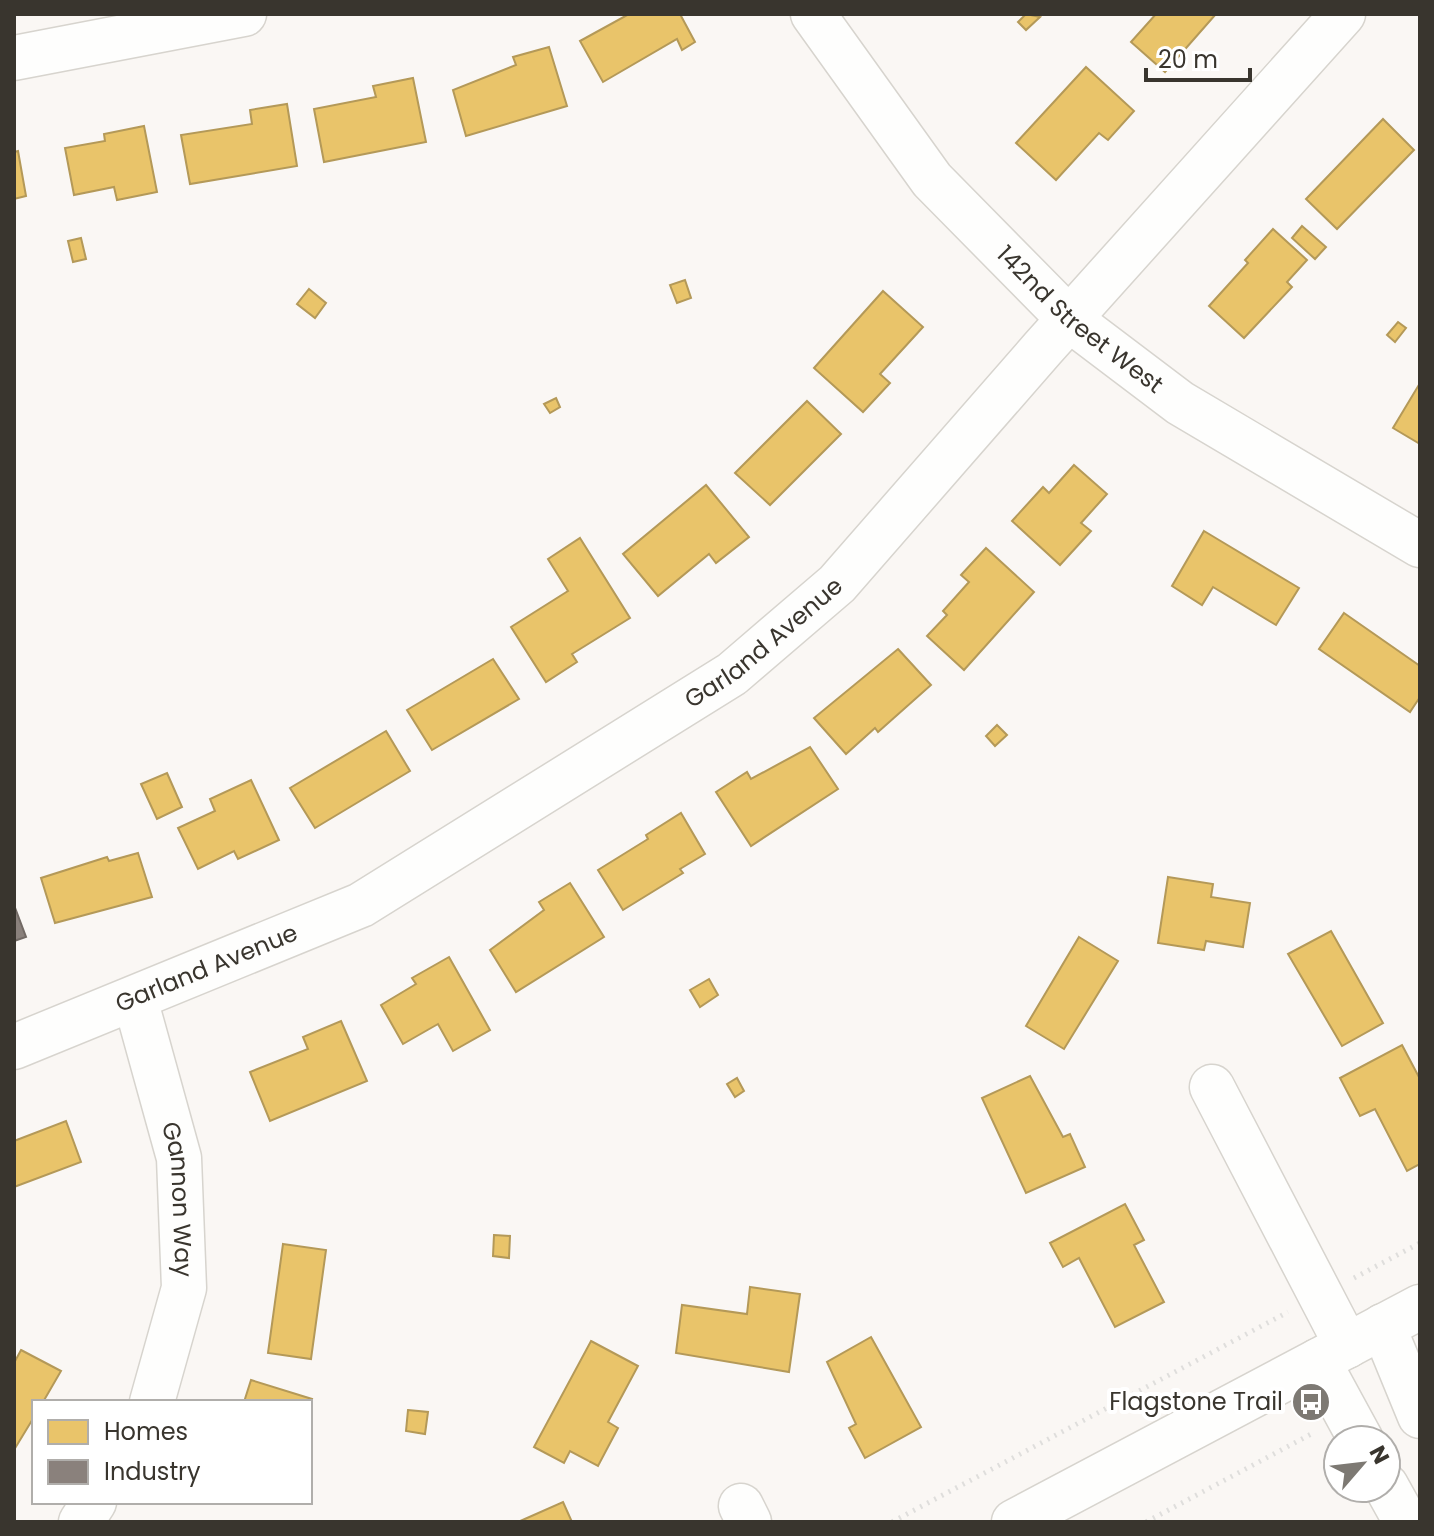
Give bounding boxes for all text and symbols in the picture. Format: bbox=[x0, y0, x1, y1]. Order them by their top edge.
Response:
scale bar bbox=[1146, 32, 1250, 82]
text: 20 m bbox=[1158, 43, 1218, 76]
street label: 142nd Street West bbox=[990, 238, 1170, 401]
street label: Garland Avenue bbox=[678, 569, 850, 716]
street label: Garland Avenue bbox=[110, 916, 302, 1020]
street label: Gannon Way bbox=[154, 1118, 201, 1278]
bus stop icon: Flagstone Trail bbox=[1290, 1381, 1332, 1423]
place label: Flagstone Trail bbox=[1109, 1385, 1283, 1418]
legend bbox=[32, 1400, 312, 1504]
text: Homes bbox=[104, 1415, 188, 1448]
north arrow bbox=[1322, 1424, 1402, 1504]
text: N bbox=[1362, 1440, 1397, 1469]
text: Industry bbox=[104, 1455, 201, 1488]

